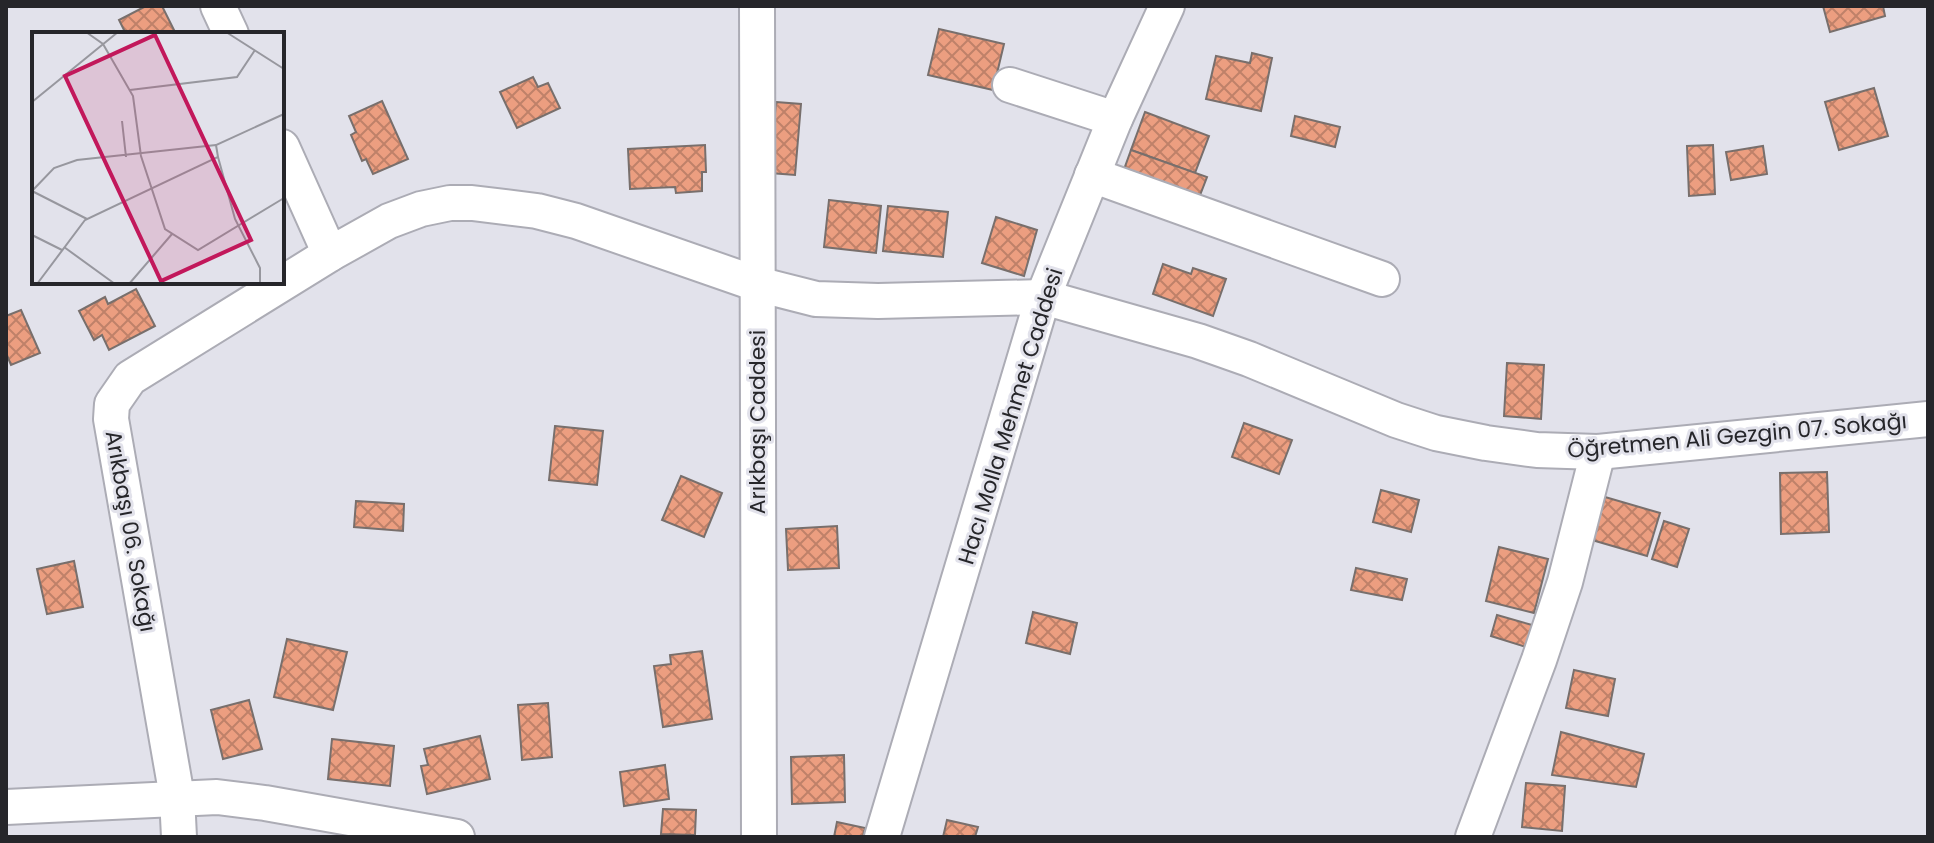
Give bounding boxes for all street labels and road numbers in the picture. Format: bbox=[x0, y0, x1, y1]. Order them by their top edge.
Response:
street label: Hacı Molla Mehmet Caddesi bbox=[951, 264, 1070, 568]
street label: Arıkbaşı Caddesi bbox=[742, 330, 773, 514]
street label: Öğretmen Ali Gezgin 07. Sokağı bbox=[1566, 405, 1908, 466]
street label: Arıkbaşı 06. Sokağı bbox=[98, 428, 163, 634]

